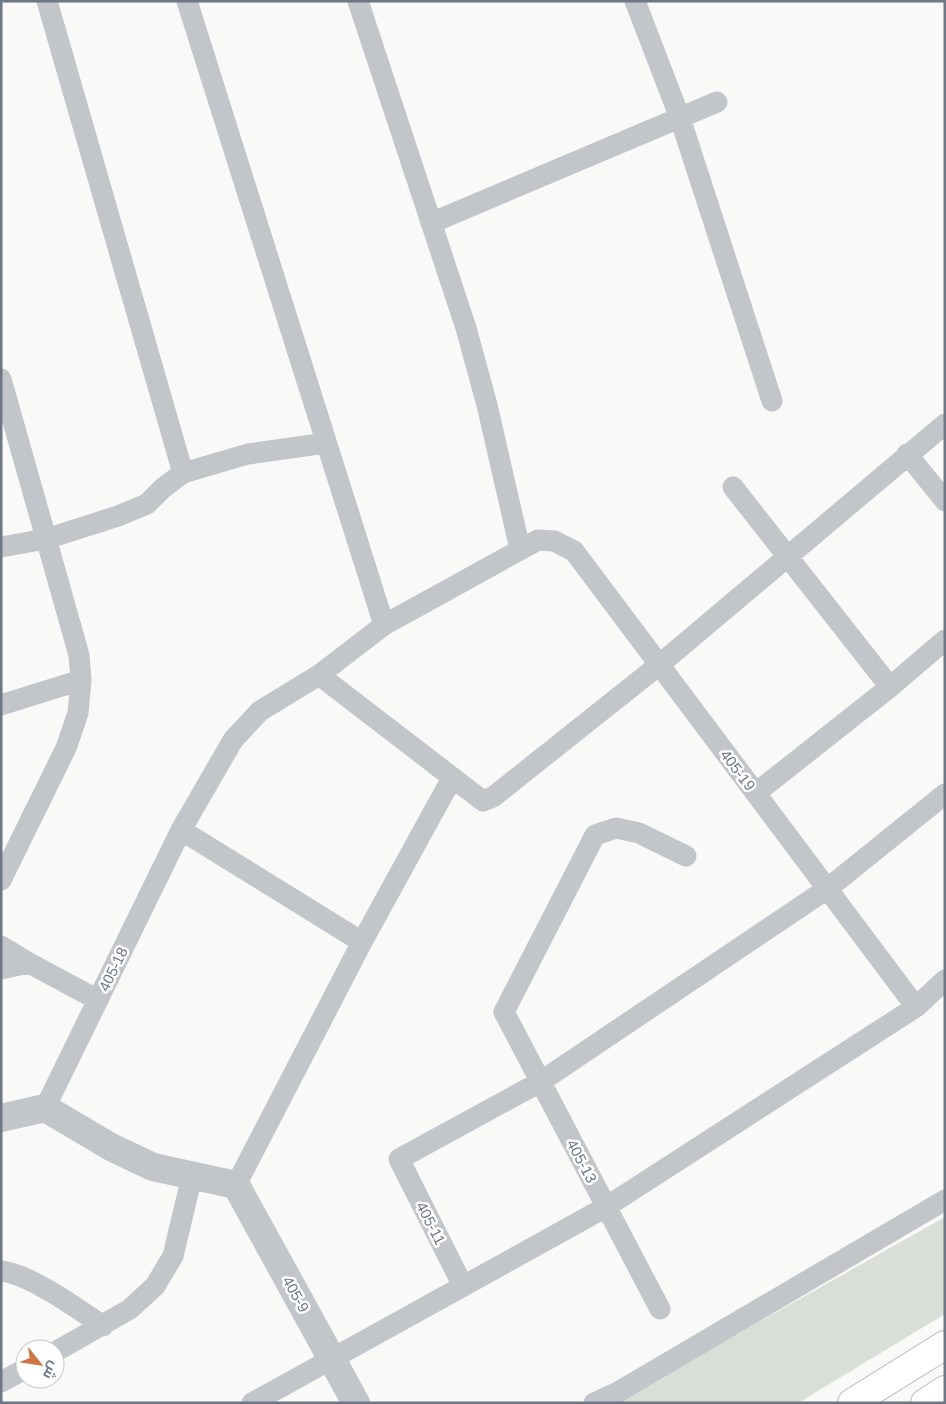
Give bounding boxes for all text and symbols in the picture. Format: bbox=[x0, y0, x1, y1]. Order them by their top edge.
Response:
street label: 405-19 bbox=[717, 746, 759, 794]
street label: 405-18 bbox=[95, 944, 131, 994]
street label: 405-13 bbox=[564, 1136, 600, 1186]
street label: 405-11 bbox=[413, 1199, 449, 1247]
street label: 405-9 bbox=[279, 1273, 313, 1315]
north arrow bbox=[15, 1339, 65, 1389]
text: ش bbox=[39, 1358, 63, 1382]

